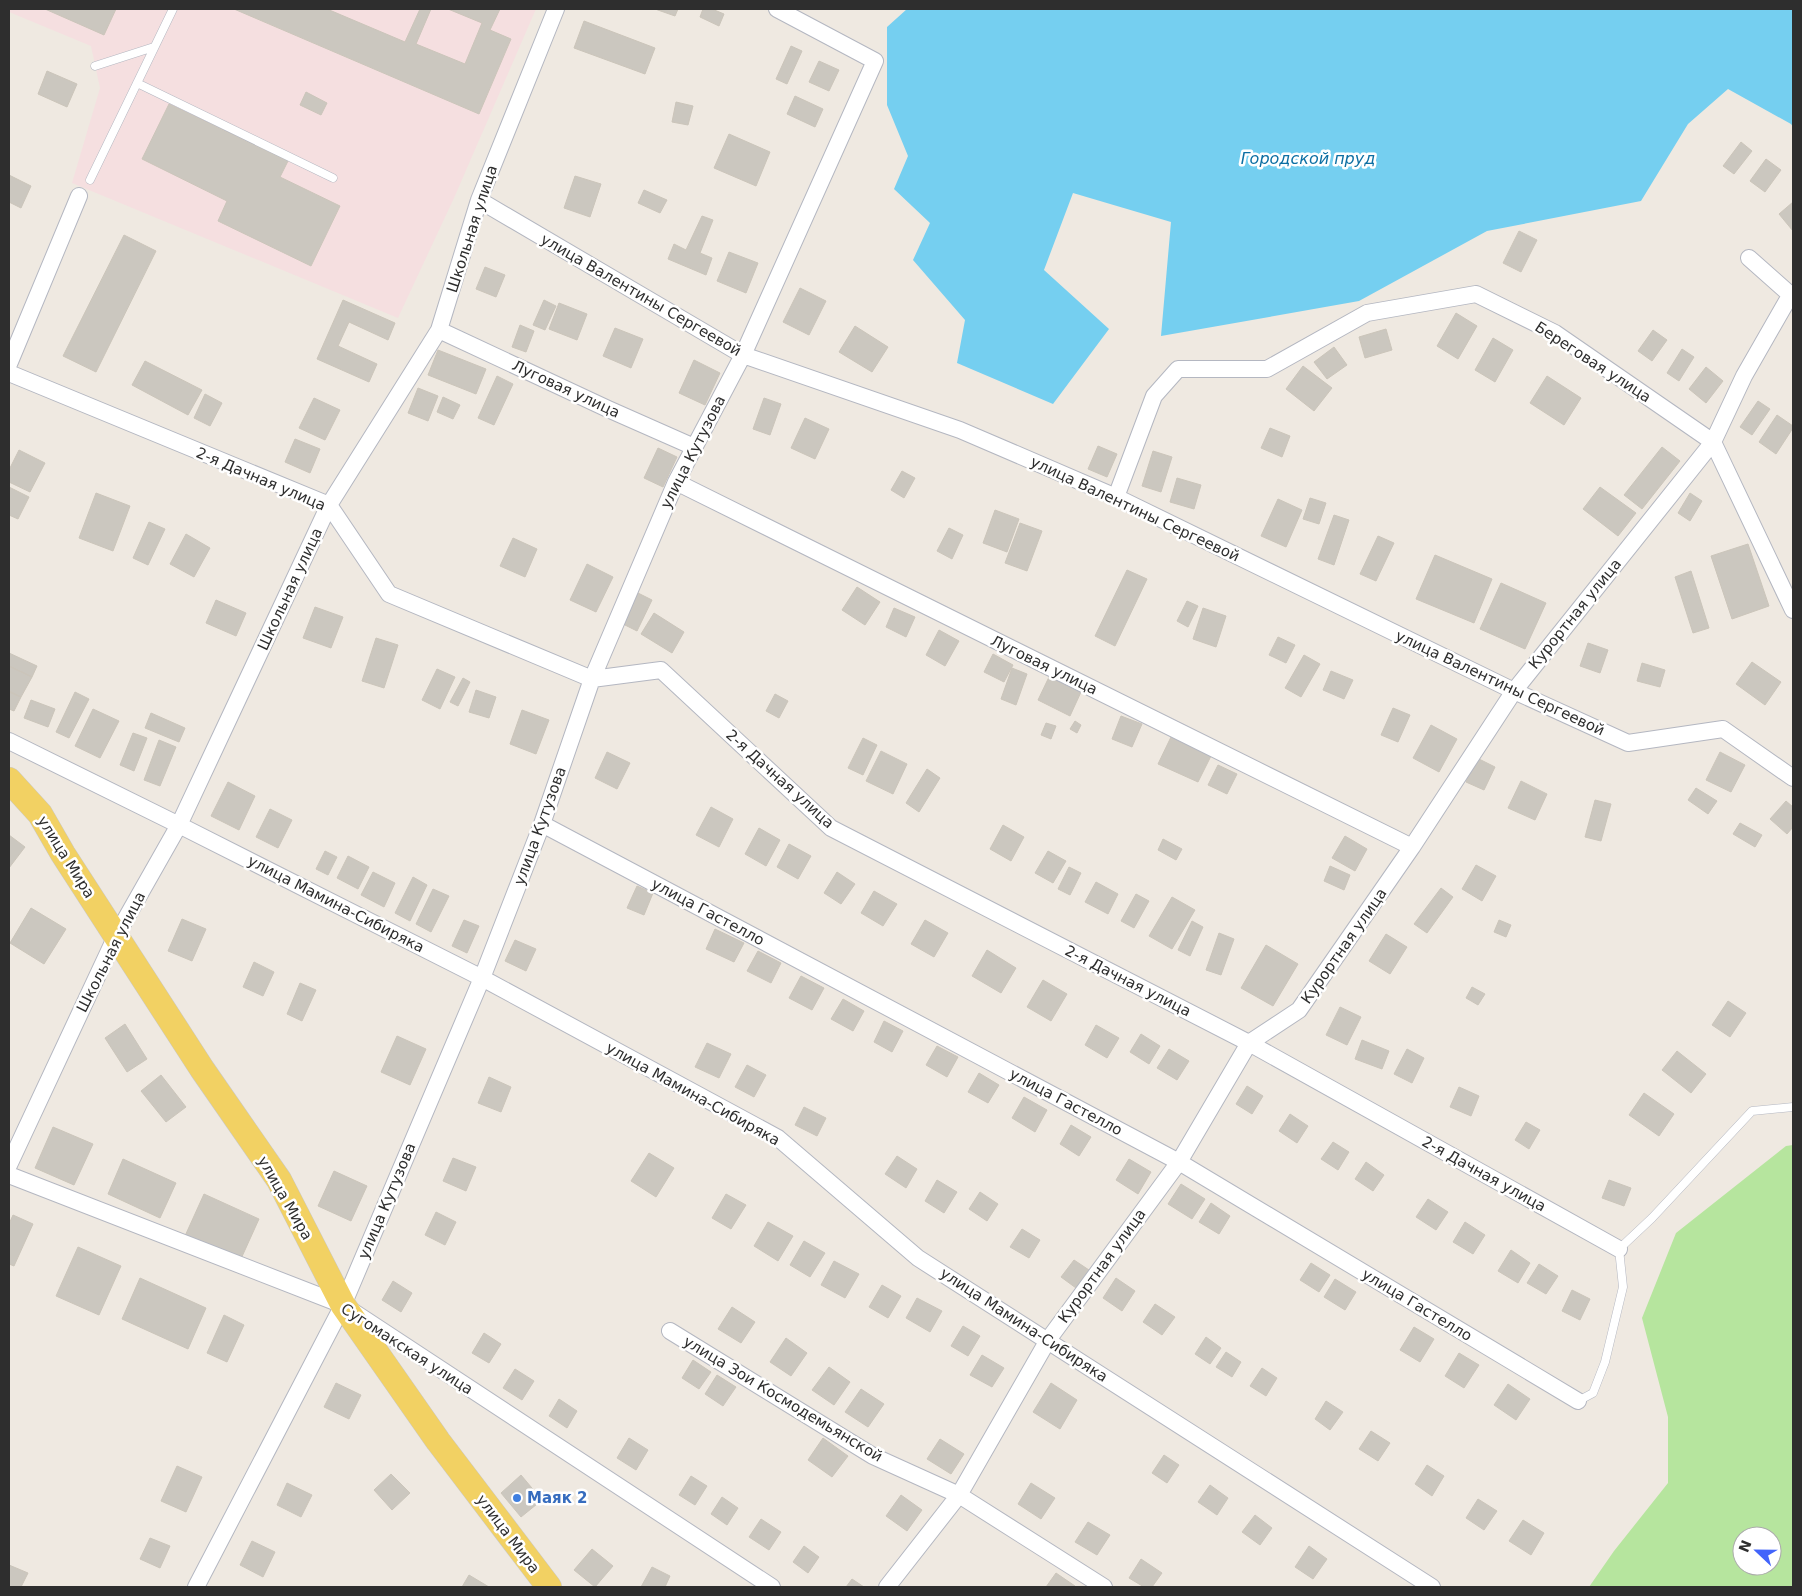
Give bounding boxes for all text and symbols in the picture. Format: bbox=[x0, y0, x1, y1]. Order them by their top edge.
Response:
water label: Городской пруд bbox=[1241, 149, 1375, 168]
street label: Школьная улица bbox=[443, 163, 501, 295]
street label: улица Валентины Сергеевой bbox=[537, 230, 745, 360]
street label: Береговая улица bbox=[1532, 318, 1654, 406]
street label: Луговая улица bbox=[509, 356, 623, 422]
street label: улица Кутузова bbox=[657, 392, 729, 512]
street label: 2-я Дачная улица bbox=[194, 444, 328, 514]
street label: улица Валентины Сергеевой bbox=[1028, 453, 1242, 565]
street label: Школьная улица bbox=[254, 525, 326, 653]
street label: Курортная улица bbox=[1525, 555, 1625, 673]
street label: улица Валентины Сергеевой bbox=[1393, 627, 1607, 739]
street label: Луговая улица bbox=[988, 631, 1100, 699]
street label: 2-я Дачная улица bbox=[722, 726, 838, 832]
street label: улица Кутузова bbox=[510, 764, 570, 888]
street label: улица Мира bbox=[34, 812, 98, 902]
street label: улица Мамина-Сибиряка bbox=[245, 851, 427, 957]
street label: улица Гастелло bbox=[648, 875, 768, 949]
street label: Курортная улица bbox=[1297, 885, 1391, 1007]
street label: Школьная улица bbox=[73, 889, 149, 1015]
street label: 2-я Дачная улица bbox=[1062, 941, 1194, 1021]
street label: улица Мамина-Сибиряка bbox=[603, 1039, 783, 1149]
street label: улица Гастелло bbox=[1006, 1065, 1126, 1139]
street label: 2-я Дачная улица bbox=[1419, 1132, 1549, 1216]
street label: улица Кутузова bbox=[354, 1140, 420, 1262]
street label: улица Мира bbox=[254, 1153, 316, 1243]
street label: Курортная улица bbox=[1054, 1205, 1150, 1327]
street label: улица Мамина-Сибиряка bbox=[937, 1264, 1111, 1386]
street label: улица Гастелло bbox=[1359, 1265, 1475, 1345]
street label: Сугомакская улица bbox=[338, 1300, 476, 1398]
street label: улица Зои Космодемьянской bbox=[680, 1332, 886, 1466]
place label: Маяк 2 bbox=[527, 1489, 588, 1507]
street label: улица Мира bbox=[473, 1491, 543, 1577]
marker: Маяк 2 bbox=[511, 1492, 523, 1504]
north arrow bbox=[1732, 1526, 1782, 1576]
text: N bbox=[1735, 1538, 1755, 1555]

